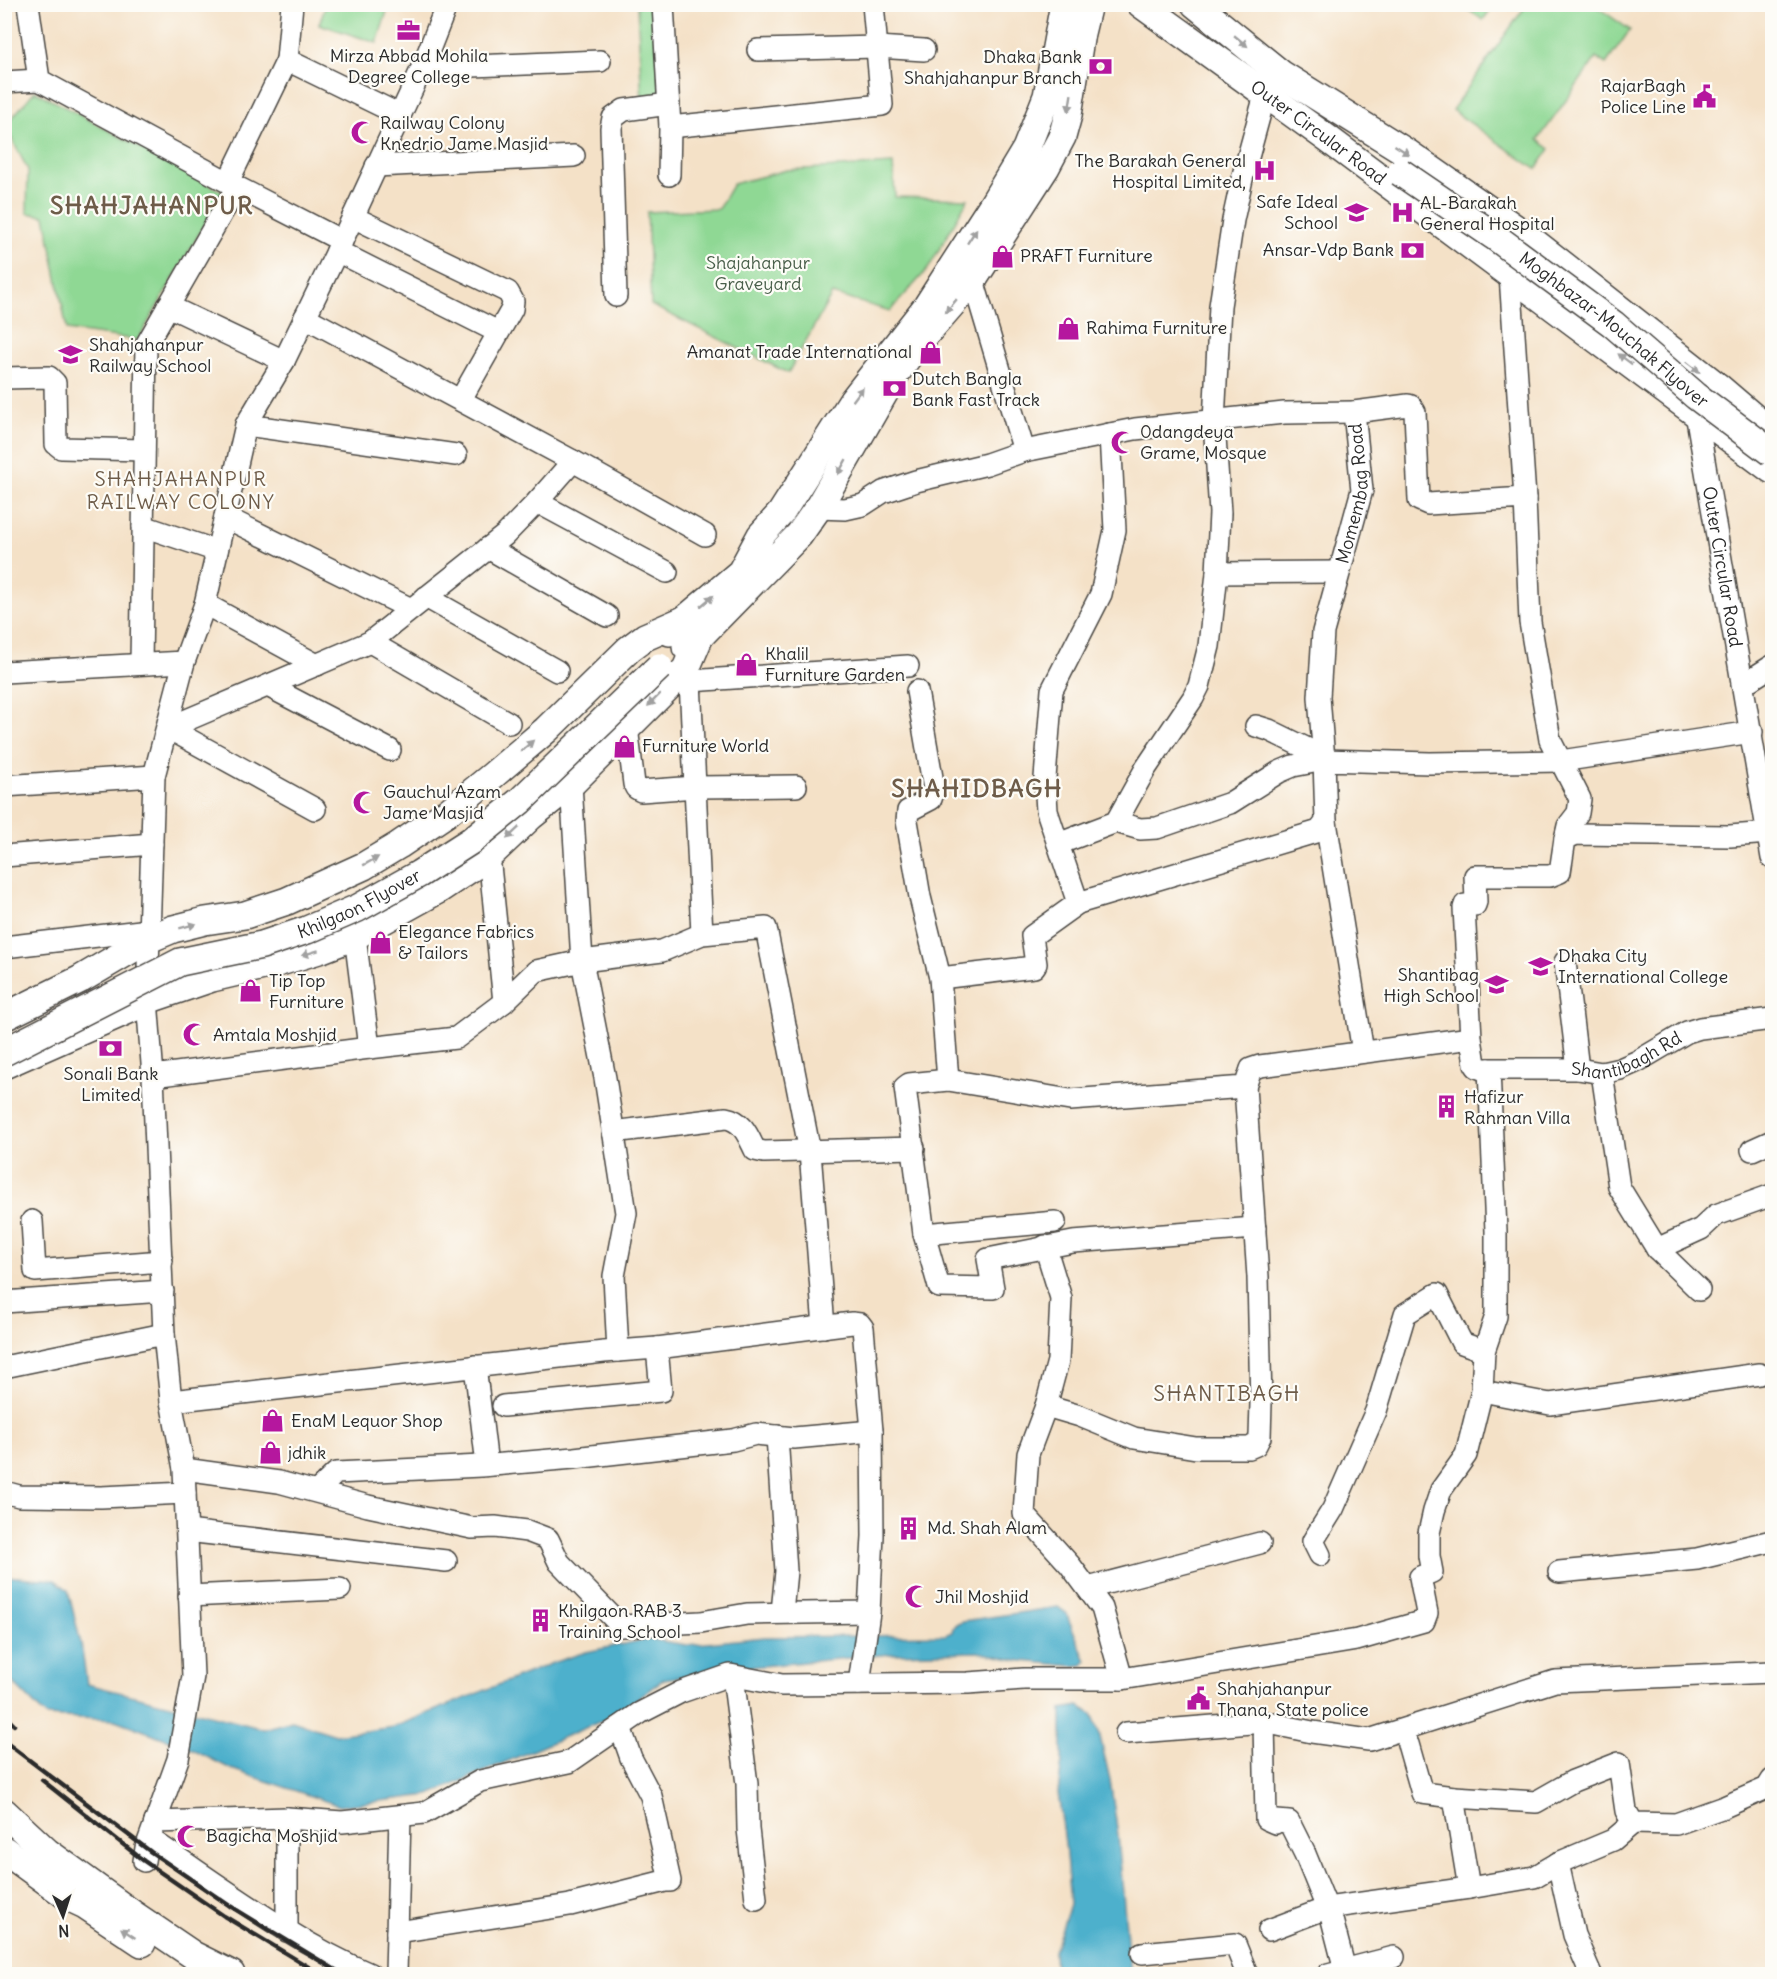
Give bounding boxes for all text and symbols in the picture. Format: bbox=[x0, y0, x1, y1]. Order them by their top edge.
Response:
office icon: Mirza Abbad Mohila Degree College bbox=[396, 17, 422, 43]
one-way arrow bbox=[1233, 34, 1249, 47]
place label: Mirza Abbad Mohila Degree College bbox=[330, 44, 488, 88]
place label: Dhaka Bank Shahjahanpur Branch bbox=[904, 45, 1082, 89]
bank icon: Dhaka Bank Shahjahanpur Branch bbox=[1087, 54, 1113, 80]
place label: RajarBagh Police Line bbox=[1600, 74, 1686, 118]
street label: Outer Circular Road bbox=[1246, 75, 1391, 190]
public building icon: RajarBagh Police Line bbox=[1691, 83, 1717, 109]
one-way arrow bbox=[1065, 94, 1074, 113]
place label: Railway Colony Knedrio Jame Masjid bbox=[380, 111, 549, 155]
mosque icon: Railway Colony Knedrio Jame Masjid bbox=[349, 120, 375, 146]
one-way arrow bbox=[1394, 144, 1410, 156]
place label: The Barakah General Hospital Limited, bbox=[1074, 149, 1246, 193]
hospital icon: The Barakah General Hospital Limited, bbox=[1251, 158, 1277, 184]
district label: SHAHJAHANPUR bbox=[50, 190, 254, 220]
place label: Safe Ideal School bbox=[1256, 190, 1338, 234]
place label: AL-Barakah General Hospital bbox=[1420, 191, 1554, 235]
school or university icon: Safe Ideal School bbox=[1343, 199, 1369, 225]
hospital icon: AL-Barakah General Hospital bbox=[1389, 200, 1415, 226]
one-way arrow bbox=[966, 229, 978, 245]
bank icon: Ansar-Vdp Bank bbox=[1399, 237, 1425, 263]
place label: Ansar-Vdp Bank bbox=[1263, 238, 1394, 261]
shop icon: PRAFT Furniture bbox=[989, 243, 1015, 269]
place label: PRAFT Furniture bbox=[1020, 244, 1153, 267]
street label: Moghbazar-Mouchak Flyover bbox=[1515, 247, 1714, 413]
park label: Shajahanpur Graveyard bbox=[706, 251, 811, 295]
one-way arrow bbox=[945, 298, 958, 313]
shop icon: Rahima Furniture bbox=[1055, 315, 1081, 341]
place label: Rahima Furniture bbox=[1086, 316, 1227, 339]
place label: Shahjahanpur Railway School bbox=[89, 333, 211, 377]
shop icon: Amanat Trade International bbox=[917, 339, 943, 365]
place label: Amanat Trade International bbox=[687, 340, 912, 363]
school or university icon: Shahjahanpur Railway School bbox=[58, 342, 84, 368]
one-way arrow bbox=[1617, 353, 1633, 366]
one-way arrow bbox=[1685, 361, 1701, 374]
place label: Dutch Bangla Bank Fast Track bbox=[912, 367, 1040, 411]
bank icon: Dutch Bangla Bank Fast Track bbox=[881, 376, 907, 402]
one-way arrow bbox=[852, 387, 864, 403]
place label: 0dangdeya Grame, Mosque bbox=[1140, 420, 1267, 464]
street label: Momembag Road bbox=[1330, 422, 1373, 566]
mosque icon: 0dangdeya Grame, Mosque bbox=[1109, 429, 1135, 455]
one-way arrow bbox=[837, 459, 847, 476]
district label: SHAHJAHANPUR RAILWAY COLONY bbox=[87, 466, 275, 514]
street label: Outer Circular Road bbox=[1698, 485, 1748, 649]
one-way arrow bbox=[699, 594, 715, 607]
place label: Khalil Furniture Garden bbox=[765, 642, 905, 686]
shop icon: Khalil Furniture Garden bbox=[734, 651, 760, 677]
one-way arrow bbox=[648, 692, 662, 706]
shop icon: Furniture World bbox=[611, 733, 637, 759]
place label: Furniture World bbox=[642, 734, 769, 757]
one-way arrow bbox=[519, 740, 534, 753]
district label: SHAHIDBAGH bbox=[891, 773, 1063, 803]
place label: Gauchul Azam Jame Masjid bbox=[383, 780, 501, 824]
mosque icon: Gauchul Azam Jame Masjid bbox=[352, 789, 378, 815]
one-way arrow bbox=[506, 826, 520, 840]
one-way arrow bbox=[362, 857, 379, 867]
street label: Khilgaon Flyover bbox=[294, 863, 425, 943]
one-way arrow bbox=[179, 920, 197, 930]
place label: Elegance Fabrics & Tailors bbox=[398, 920, 534, 964]
shop icon: Elegance Fabrics & Tailors bbox=[367, 929, 393, 955]
place label: Dhaka City International College bbox=[1558, 944, 1728, 988]
one-way arrow bbox=[301, 949, 319, 958]
school or university icon: Dhaka City International College bbox=[1527, 953, 1553, 979]
place label: Shantibag High School bbox=[1384, 963, 1479, 1007]
place label: Tip Top Furniture bbox=[269, 969, 344, 1013]
school or university icon: Shantibag High School bbox=[1484, 972, 1510, 998]
shop icon: Tip Top Furniture bbox=[238, 978, 264, 1004]
mosque icon: Amtala Moshjid bbox=[182, 1022, 208, 1048]
place label: Amtala Moshjid bbox=[213, 1023, 337, 1046]
street label: Shantibagh Rd bbox=[1571, 1026, 1686, 1084]
bank icon: Sonali Bank Limited bbox=[98, 1035, 124, 1061]
place label: Sonali Bank Limited bbox=[64, 1062, 158, 1106]
place label: Hafizur Rahman Villa bbox=[1464, 1085, 1570, 1129]
building icon: Hafizur Rahman Villa bbox=[1433, 1094, 1459, 1120]
district label: SHANTIBAGH bbox=[1153, 1380, 1301, 1407]
shop icon: EnaM Lequor Shop bbox=[260, 1408, 286, 1434]
place label: EnaM Lequor Shop bbox=[291, 1409, 443, 1432]
shop icon: jdhik bbox=[257, 1440, 283, 1466]
place label: jdhik bbox=[287, 1441, 326, 1464]
building icon: Md. Shah Alam bbox=[896, 1515, 922, 1541]
place label: Md. Shah Alam bbox=[927, 1516, 1047, 1539]
mosque icon: Jhil Moshjid bbox=[904, 1584, 930, 1610]
place label: Jhil Moshjid bbox=[935, 1585, 1029, 1608]
place label: Khilgaon RAB 3 Training School bbox=[558, 1599, 682, 1643]
building icon: Khilgaon RAB 3 Training School bbox=[527, 1608, 553, 1634]
place label: Shahjahanpur Thana, State police bbox=[1217, 1677, 1369, 1721]
public building icon: Shahjahanpur Thana, State police bbox=[1186, 1686, 1212, 1712]
mosque icon: Bagicha Moshjid bbox=[175, 1823, 201, 1849]
place label: Bagicha Moshjid bbox=[206, 1824, 338, 1847]
north arrow bbox=[33, 1886, 93, 1946]
text: N bbox=[58, 1921, 70, 1941]
one-way arrow bbox=[120, 1927, 136, 1939]

